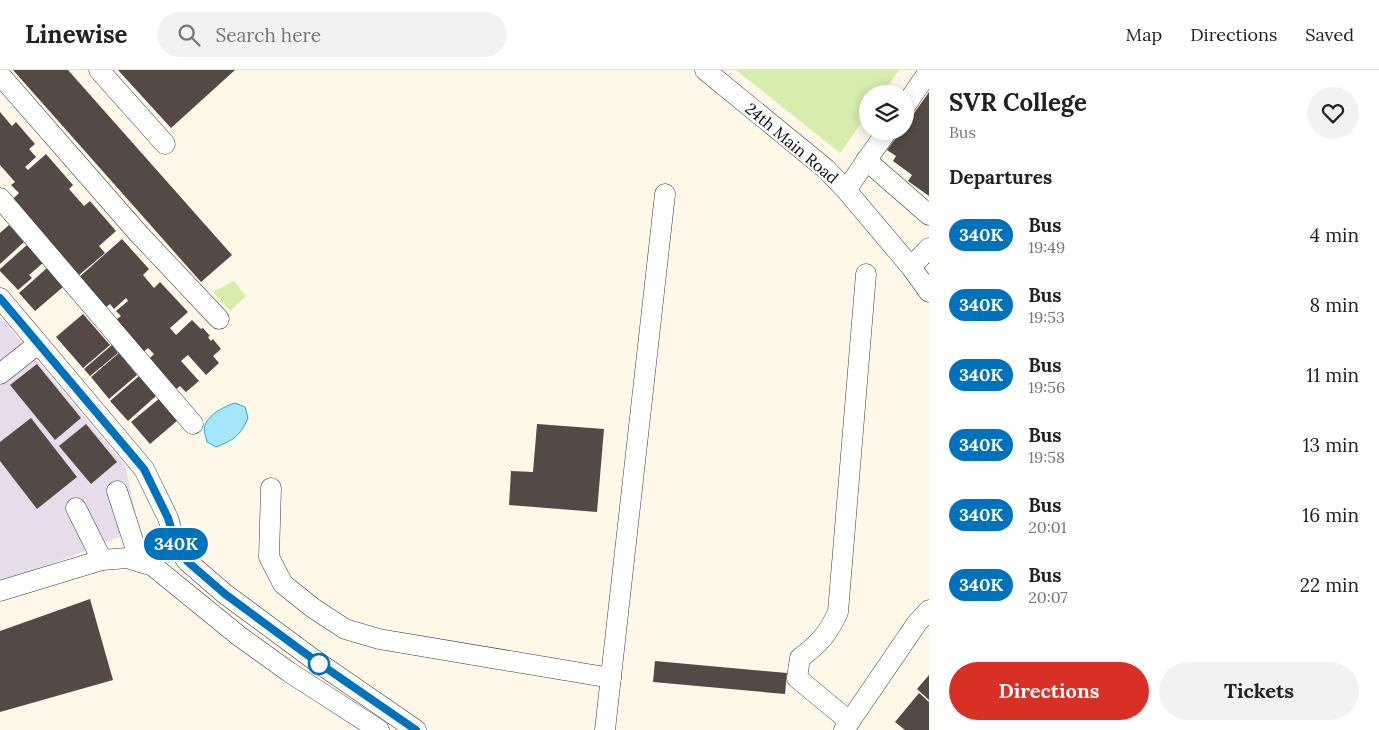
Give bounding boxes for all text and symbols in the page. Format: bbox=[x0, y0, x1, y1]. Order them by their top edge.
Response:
search box bbox=[157, 12, 507, 57]
text: Linewise bbox=[25, 19, 127, 50]
icon: search bbox=[175, 21, 203, 49]
text: Search here bbox=[215, 23, 321, 47]
text: Map bbox=[1126, 23, 1162, 46]
text: Directions bbox=[1190, 23, 1277, 46]
text: Saved bbox=[1305, 23, 1354, 46]
map controls bbox=[859, 85, 914, 140]
button: layers bbox=[859, 85, 914, 140]
text: SVR College bbox=[949, 87, 1087, 118]
button: heart bbox=[1307, 87, 1359, 139]
street label: 24th Main Road bbox=[741, 98, 843, 188]
text: Bus bbox=[949, 122, 976, 142]
text: Departures bbox=[949, 165, 1052, 189]
text: Bus bbox=[1028, 213, 1062, 237]
text: 340K bbox=[959, 223, 1003, 246]
text: 4 min bbox=[1310, 223, 1359, 247]
text: 19:49 bbox=[1028, 237, 1065, 257]
text: Bus bbox=[1028, 283, 1062, 307]
text: 340K bbox=[959, 293, 1003, 316]
text: 8 min bbox=[1309, 293, 1359, 317]
text: 19:53 bbox=[1028, 307, 1065, 327]
text: Bus bbox=[1028, 353, 1062, 377]
text: 340K bbox=[959, 363, 1003, 386]
text: 11 min bbox=[1306, 363, 1359, 387]
text: 19:56 bbox=[1028, 377, 1065, 397]
text: Bus bbox=[1028, 423, 1062, 447]
text: 340K bbox=[959, 433, 1003, 456]
text: 13 min bbox=[1303, 433, 1359, 457]
text: 19:58 bbox=[1028, 447, 1065, 467]
text: Bus bbox=[1028, 493, 1062, 517]
text: 340K bbox=[959, 503, 1003, 526]
text: 16 min bbox=[1302, 503, 1359, 527]
text: 20:01 bbox=[1028, 517, 1067, 537]
line badge: 340K bbox=[141, 528, 211, 560]
text: 340K bbox=[154, 532, 198, 555]
text: Bus bbox=[1028, 563, 1062, 587]
text: 340K bbox=[959, 573, 1003, 596]
text: 22 min bbox=[1300, 573, 1359, 597]
text: 20:07 bbox=[1028, 587, 1068, 607]
unlabelled marker bbox=[308, 653, 330, 675]
button: Directions bbox=[949, 662, 1149, 720]
button: Tickets bbox=[1159, 662, 1359, 720]

